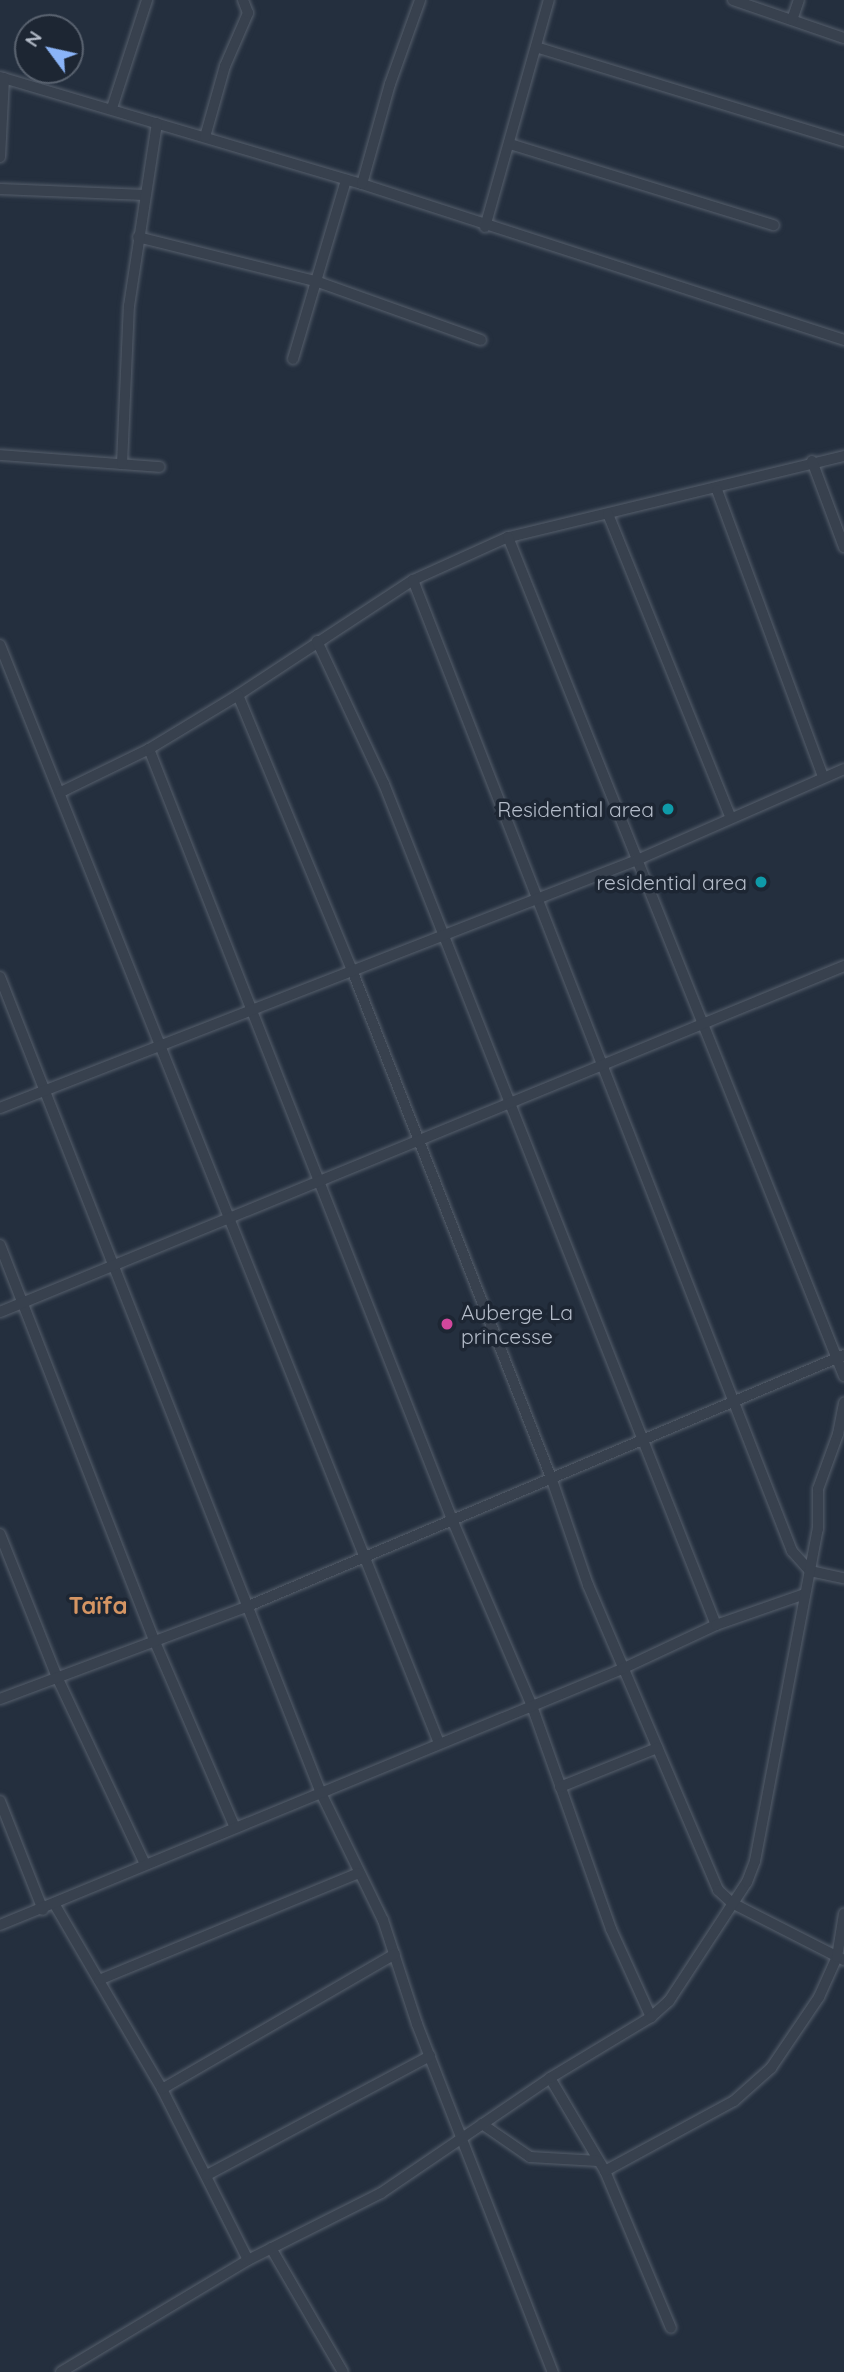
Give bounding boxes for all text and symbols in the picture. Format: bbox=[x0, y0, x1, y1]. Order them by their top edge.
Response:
north arrow bbox=[14, 14, 84, 84]
text: N bbox=[19, 26, 47, 51]
place label: Residential area bbox=[497, 796, 654, 822]
marker: Residential area bbox=[660, 801, 676, 817]
place label: residential area bbox=[597, 869, 747, 895]
marker: residential area bbox=[753, 874, 769, 890]
place label: Auberge La princesse bbox=[461, 1299, 573, 1349]
marker: Auberge La princesse bbox=[439, 1316, 455, 1332]
district label: Taïfa bbox=[69, 1592, 127, 1620]

